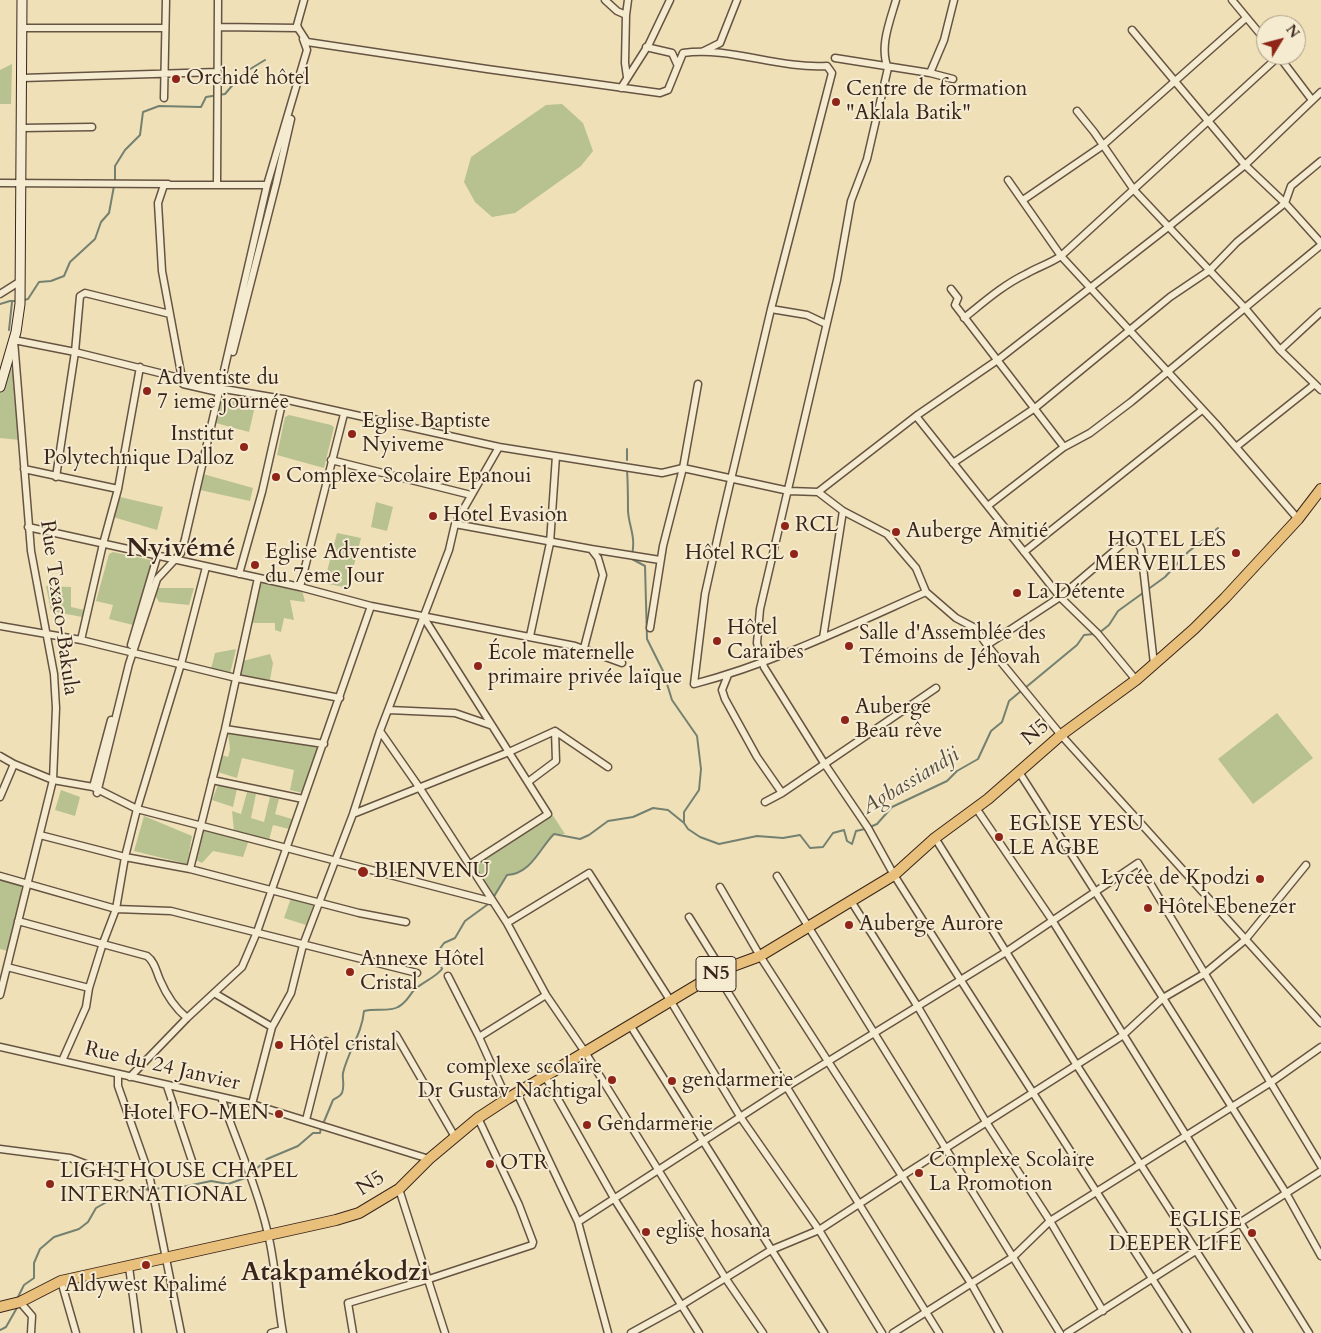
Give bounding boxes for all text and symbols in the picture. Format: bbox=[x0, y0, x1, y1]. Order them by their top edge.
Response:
north arrow bbox=[1256, 15, 1306, 65]
text: N bbox=[1281, 21, 1304, 42]
place label: Orchidé hôtel bbox=[186, 66, 310, 92]
marker: Orchidé hôtel bbox=[170, 73, 182, 85]
place label: Centre de formation "Aklala Batik" bbox=[846, 77, 1027, 127]
marker: Centre de formation "Aklala Batik" bbox=[830, 96, 842, 108]
place label: Adventiste du 7 ieme journée bbox=[157, 366, 289, 416]
marker: Adventiste du 7 ieme journée bbox=[141, 385, 153, 397]
place label: Eglise Baptiste Nyiveme bbox=[362, 409, 490, 459]
place label: Institut Polytechnique Dalloz bbox=[43, 422, 234, 472]
marker: Eglise Baptiste Nyiveme bbox=[346, 428, 358, 440]
marker: Institut Polytechnique Dalloz bbox=[238, 441, 250, 453]
place label: Complexe Scolaire Epanoui bbox=[286, 464, 531, 490]
marker: Complexe Scolaire Epanoui bbox=[270, 471, 282, 483]
place label: Hotel Evasion bbox=[443, 503, 568, 529]
marker: Hotel Evasion bbox=[427, 510, 439, 522]
place label: RCL bbox=[795, 513, 838, 539]
street label: Rue Texaco-Bakula bbox=[33, 519, 83, 697]
place label: Auberge Amitié bbox=[906, 519, 1049, 545]
marker: RCL bbox=[779, 520, 791, 532]
marker: Auberge Amitié bbox=[890, 526, 902, 538]
place label: HOTEL LES MERVEILLES bbox=[1094, 528, 1226, 578]
district label: Nyivémé bbox=[126, 534, 236, 566]
place label: Eglise Adventiste du 7eme Jour bbox=[265, 540, 417, 590]
place label: Hôtel RCL bbox=[685, 541, 784, 567]
marker: HOTEL LES MERVEILLES bbox=[1230, 547, 1242, 559]
marker: Hôtel RCL bbox=[788, 548, 800, 560]
marker: Eglise Adventiste du 7eme Jour bbox=[249, 559, 261, 571]
place label: La Détente bbox=[1027, 580, 1125, 606]
marker: La Détente bbox=[1011, 587, 1023, 599]
place label: Hôtel Caraïbes bbox=[727, 616, 804, 666]
place label: Salle d'Assemblée des Témoins de Jéhovah bbox=[859, 621, 1046, 671]
marker: Hôtel Caraïbes bbox=[711, 635, 723, 647]
marker: Salle d'Assemblée des Témoins de Jéhovah bbox=[843, 640, 855, 652]
place label: École maternelle primaire privée laïque bbox=[488, 641, 682, 691]
marker: École maternelle primaire privée laïque bbox=[472, 660, 484, 672]
place label: Auberge Beau rêve bbox=[855, 695, 942, 745]
marker: Auberge Beau rêve bbox=[839, 714, 851, 726]
street label: N5 bbox=[1017, 714, 1055, 752]
water label: Agbassiandji bbox=[857, 743, 965, 821]
place label: EGLISE YESU LE AGBE bbox=[1009, 812, 1144, 862]
marker: EGLISE YESU LE AGBE bbox=[993, 831, 1005, 843]
place label: BIENVENU bbox=[374, 859, 490, 885]
marker: BIENVENU bbox=[356, 865, 370, 879]
place label: Lycée de Kpodzi bbox=[1101, 866, 1250, 892]
marker: Lycée de Kpodzi bbox=[1254, 873, 1266, 885]
place label: Hôtel Ebenezer bbox=[1158, 895, 1296, 921]
marker: Hôtel Ebenezer bbox=[1142, 902, 1154, 914]
place label: Auberge Aurore bbox=[859, 912, 1004, 938]
marker: Auberge Aurore bbox=[843, 919, 855, 931]
place label: Annexe Hôtel Cristal bbox=[360, 947, 484, 997]
road number: N5 bbox=[696, 956, 736, 992]
marker: Annexe Hôtel Cristal bbox=[344, 966, 356, 978]
place label: Hôtel cristal bbox=[289, 1032, 396, 1058]
street label: Rue du 24 Janvier bbox=[82, 1037, 242, 1097]
marker: Hôtel cristal bbox=[273, 1039, 285, 1051]
place label: complexe scolaire Dr Gustav Nachtigal bbox=[418, 1055, 602, 1105]
place label: gendarmerie bbox=[682, 1068, 794, 1094]
marker: complexe scolaire Dr Gustav Nachtigal bbox=[606, 1074, 618, 1086]
marker: gendarmerie bbox=[666, 1075, 678, 1087]
place label: Hotel FO-MEN bbox=[123, 1101, 269, 1127]
marker: Hotel FO-MEN bbox=[273, 1108, 285, 1120]
place label: Gendarmerie bbox=[597, 1112, 713, 1138]
marker: Gendarmerie bbox=[581, 1119, 593, 1131]
place label: Complexe Scolaire La Promotion bbox=[929, 1148, 1095, 1198]
place label: OTR bbox=[500, 1151, 548, 1177]
marker: OTR bbox=[484, 1158, 496, 1170]
place label: LIGHTHOUSE CHAPEL INTERNATIONAL bbox=[60, 1159, 298, 1209]
street label: N5 bbox=[352, 1166, 390, 1202]
marker: Complexe Scolaire La Promotion bbox=[913, 1167, 925, 1179]
marker: LIGHTHOUSE CHAPEL INTERNATIONAL bbox=[44, 1178, 56, 1190]
place label: EGLISE DEEPER LIFE bbox=[1109, 1208, 1242, 1258]
place label: eglise hosana bbox=[656, 1219, 771, 1245]
marker: eglise hosana bbox=[640, 1226, 652, 1238]
marker: EGLISE DEEPER LIFE bbox=[1246, 1227, 1258, 1239]
district label: Atakpamékodzi bbox=[241, 1258, 429, 1290]
marker: Aldywest Kpalimé bbox=[140, 1259, 152, 1271]
place label: Aldywest Kpalimé bbox=[65, 1273, 227, 1299]

